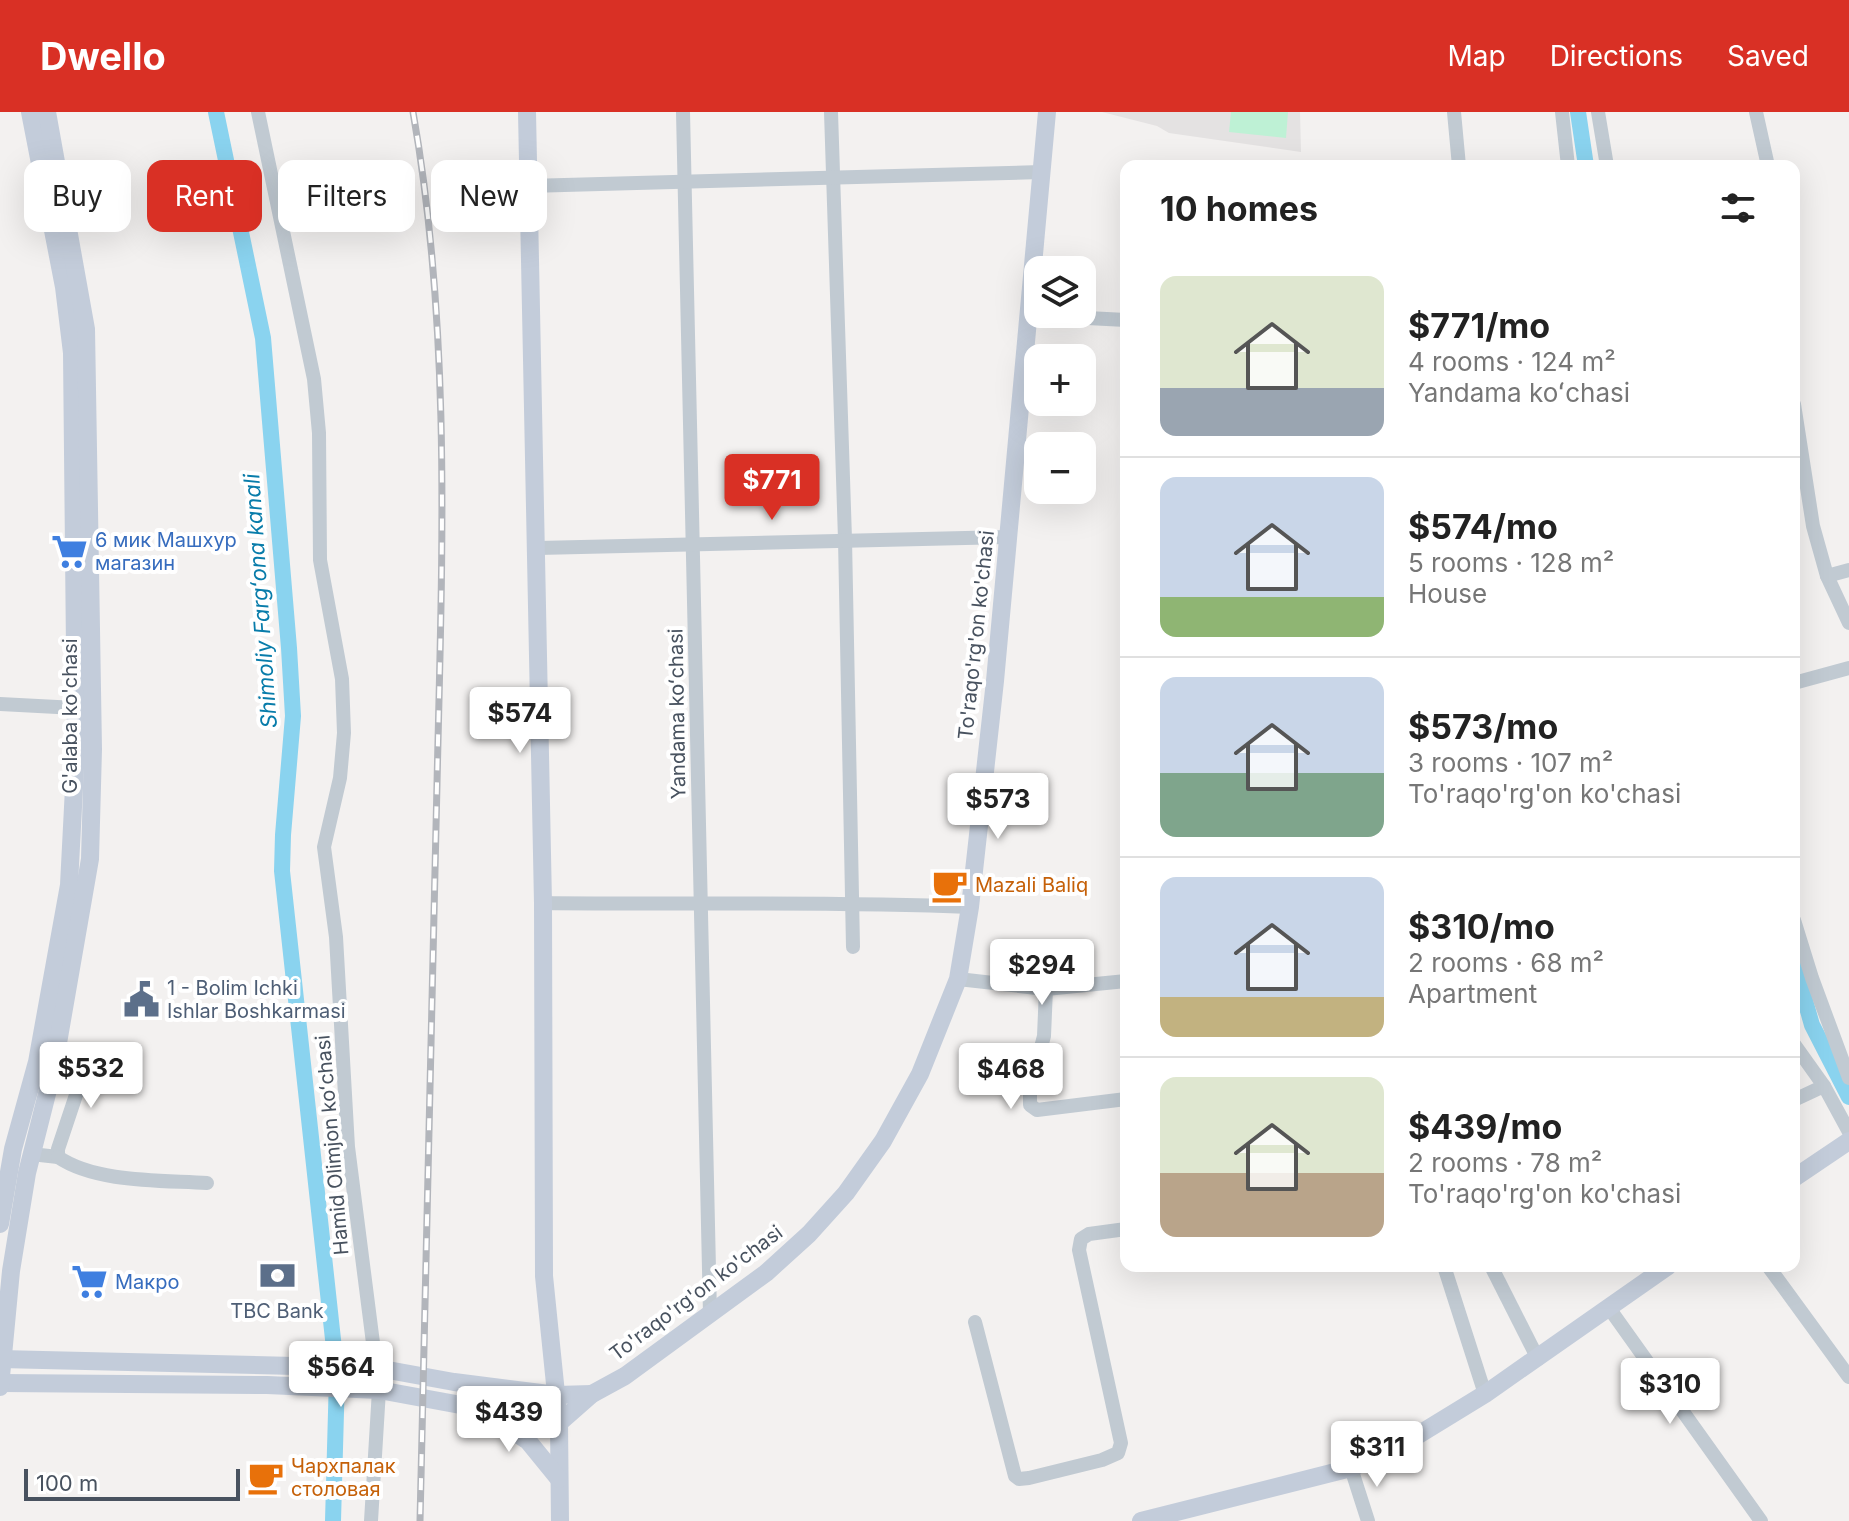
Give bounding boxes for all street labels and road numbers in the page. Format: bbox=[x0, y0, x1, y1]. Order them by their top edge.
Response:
street label: To'raqo'rg'on ko'chasi bbox=[953, 529, 999, 741]
street label: Yandama koʻchasi bbox=[664, 628, 690, 800]
street label: G'alaba ko'chasi bbox=[58, 638, 82, 794]
street label: Hamid Olimjon koʻchasi bbox=[310, 1034, 354, 1256]
street label: To'raqo'rg'on ko'chasi bbox=[605, 1220, 787, 1366]

